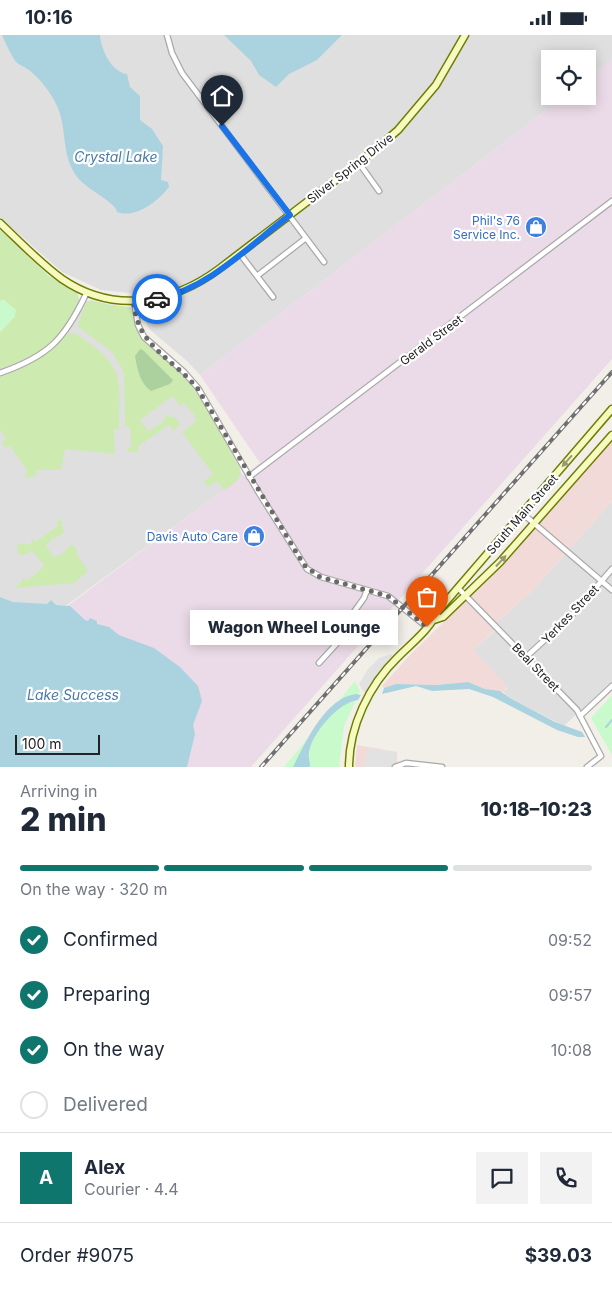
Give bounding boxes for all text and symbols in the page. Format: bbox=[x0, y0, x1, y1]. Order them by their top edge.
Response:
text: 10:16 bbox=[25, 6, 73, 29]
map controls bbox=[541, 50, 596, 105]
button: locate bbox=[541, 50, 596, 105]
pin bbox=[201, 75, 243, 126]
icon: home bbox=[208, 82, 236, 110]
street label: Silver Spring Drive bbox=[304, 130, 396, 206]
water label: Crystal Lake bbox=[74, 148, 158, 165]
place label: Phil's 76 Service Inc. bbox=[453, 213, 520, 242]
shop icon: Phil's 76 Service Inc. bbox=[524, 215, 548, 239]
courier bbox=[132, 274, 182, 324]
icon: car bbox=[143, 285, 171, 313]
street label: Gerald Street bbox=[397, 311, 465, 368]
one-way arrow bbox=[561, 455, 573, 467]
street label: South Main Street bbox=[483, 471, 561, 557]
shop icon: Davis Auto Care bbox=[242, 524, 266, 548]
place label: Davis Auto Care bbox=[147, 529, 238, 544]
one-way arrow bbox=[495, 555, 507, 567]
pin bbox=[406, 576, 448, 627]
street label: Yerkes Street bbox=[538, 581, 602, 646]
icon: bag bbox=[413, 583, 441, 611]
callout: Wagon Wheel Lounge bbox=[190, 609, 397, 645]
text: Wagon Wheel Lounge bbox=[208, 617, 380, 637]
street label: Beal Street bbox=[509, 640, 563, 695]
water label: Lake Success bbox=[27, 686, 119, 703]
scale bar bbox=[15, 732, 100, 755]
text: 100 m bbox=[22, 735, 62, 752]
text: Arriving in bbox=[20, 781, 97, 801]
text: 10:18–10:23 bbox=[480, 798, 592, 821]
text: 2 min bbox=[20, 800, 106, 839]
text: On the way · 320 m bbox=[20, 879, 167, 899]
icon: check bbox=[20, 926, 48, 954]
text: Confirmed bbox=[63, 928, 158, 951]
text: 09:52 bbox=[548, 930, 592, 950]
icon: check bbox=[20, 981, 48, 1009]
text: Preparing bbox=[63, 983, 150, 1006]
text: 09:57 bbox=[549, 985, 592, 1005]
icon: check bbox=[20, 1036, 48, 1064]
text: On the way bbox=[63, 1038, 165, 1061]
text: 10:08 bbox=[551, 1040, 592, 1060]
text: Delivered bbox=[63, 1093, 148, 1116]
button: chat bbox=[476, 1152, 528, 1204]
button: phone bbox=[540, 1152, 592, 1204]
text: Alex bbox=[84, 1156, 125, 1179]
text: A bbox=[39, 1166, 53, 1189]
text: Courier · 4.4 bbox=[84, 1179, 179, 1199]
text: Order #9075 bbox=[20, 1244, 134, 1267]
text: $39.03 bbox=[525, 1244, 592, 1267]

